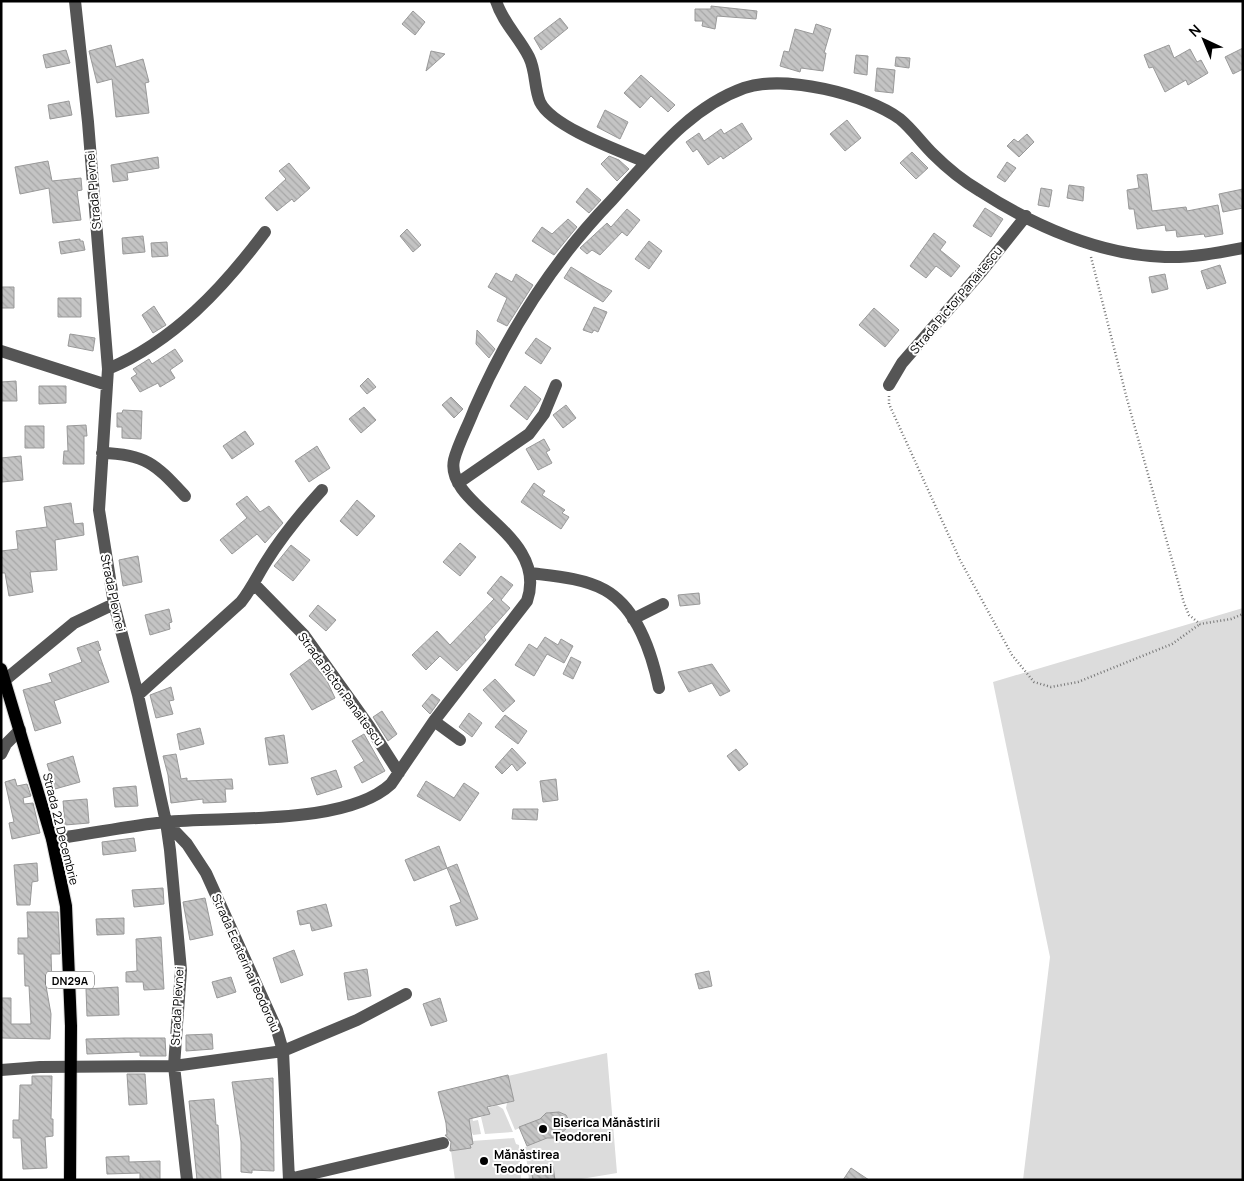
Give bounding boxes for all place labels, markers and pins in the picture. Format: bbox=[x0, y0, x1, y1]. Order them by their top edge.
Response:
place label: Biserica Mănăstirii Teodoreni bbox=[553, 1114, 660, 1145]
marker: Biserica Mănăstirii Teodoreni bbox=[537, 1123, 549, 1135]
place label: Mănăstirea Teodoreni bbox=[494, 1146, 559, 1177]
marker: Mănăstirea Teodoreni bbox=[478, 1155, 490, 1167]

